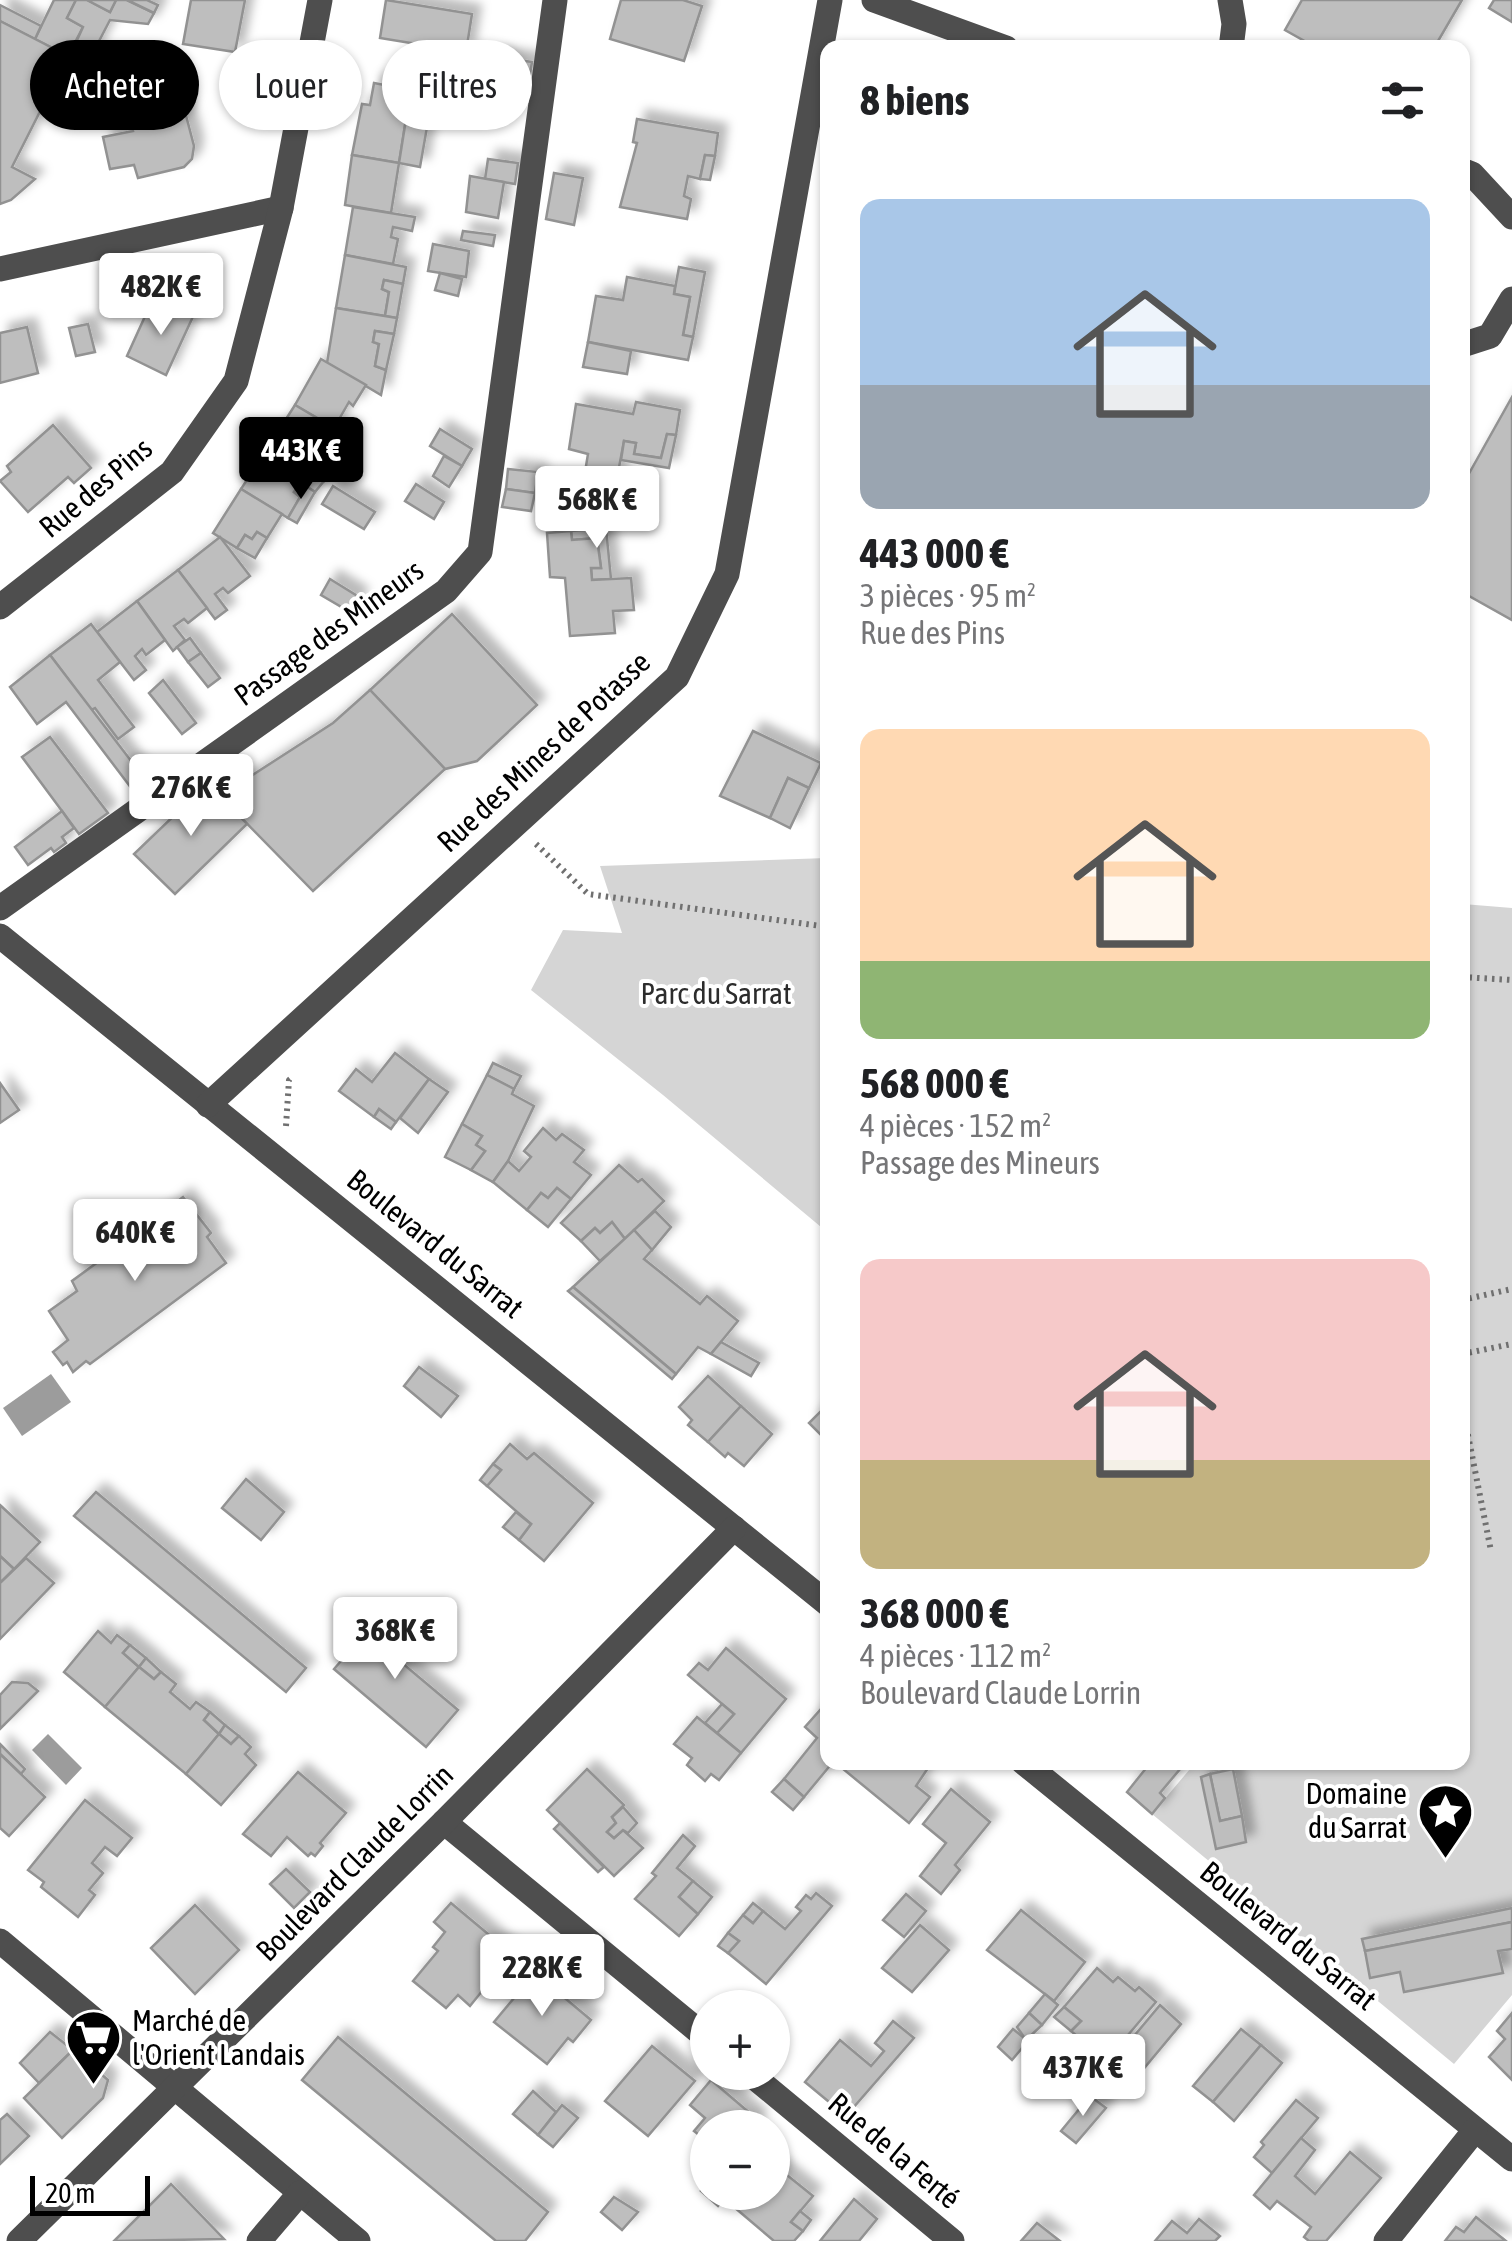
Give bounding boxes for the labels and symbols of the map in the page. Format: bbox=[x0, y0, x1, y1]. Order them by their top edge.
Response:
pin: 482K € bbox=[80, 253, 242, 338]
pin: 443K € bbox=[220, 417, 382, 502]
street label: Rue des Pins bbox=[32, 431, 158, 544]
pin: 568K € bbox=[516, 466, 678, 551]
street label: Passage des Mineurs bbox=[227, 552, 429, 712]
street label: Rue des Mines de Potasse bbox=[430, 644, 656, 858]
pin: 276K € bbox=[110, 754, 272, 839]
park label: Parc du Sarrat bbox=[640, 976, 792, 1010]
street label: Boulevard du Sarrat bbox=[341, 1162, 530, 1324]
pin: 640K € bbox=[54, 1199, 216, 1284]
pin: 368K € bbox=[314, 1597, 476, 1682]
street label: Boulevard Claude Lorrin bbox=[249, 1757, 460, 1968]
place label: Domaine du Sarrat bbox=[1305, 1776, 1407, 1844]
place icon: Domaine du Sarrat bbox=[1416, 1781, 1476, 1860]
street label: Boulevard du Sarrat bbox=[1194, 1854, 1383, 2016]
pin: 228K € bbox=[461, 1934, 623, 2019]
place label: Marché de l'Orient Landais bbox=[132, 2003, 305, 2071]
supermarket icon: Marché de l'Orient Landais bbox=[63, 2008, 123, 2087]
pin: 437K € bbox=[1002, 2034, 1164, 2119]
street label: Rue de la Ferté bbox=[822, 2086, 967, 2215]
scale bar bbox=[30, 2171, 150, 2216]

